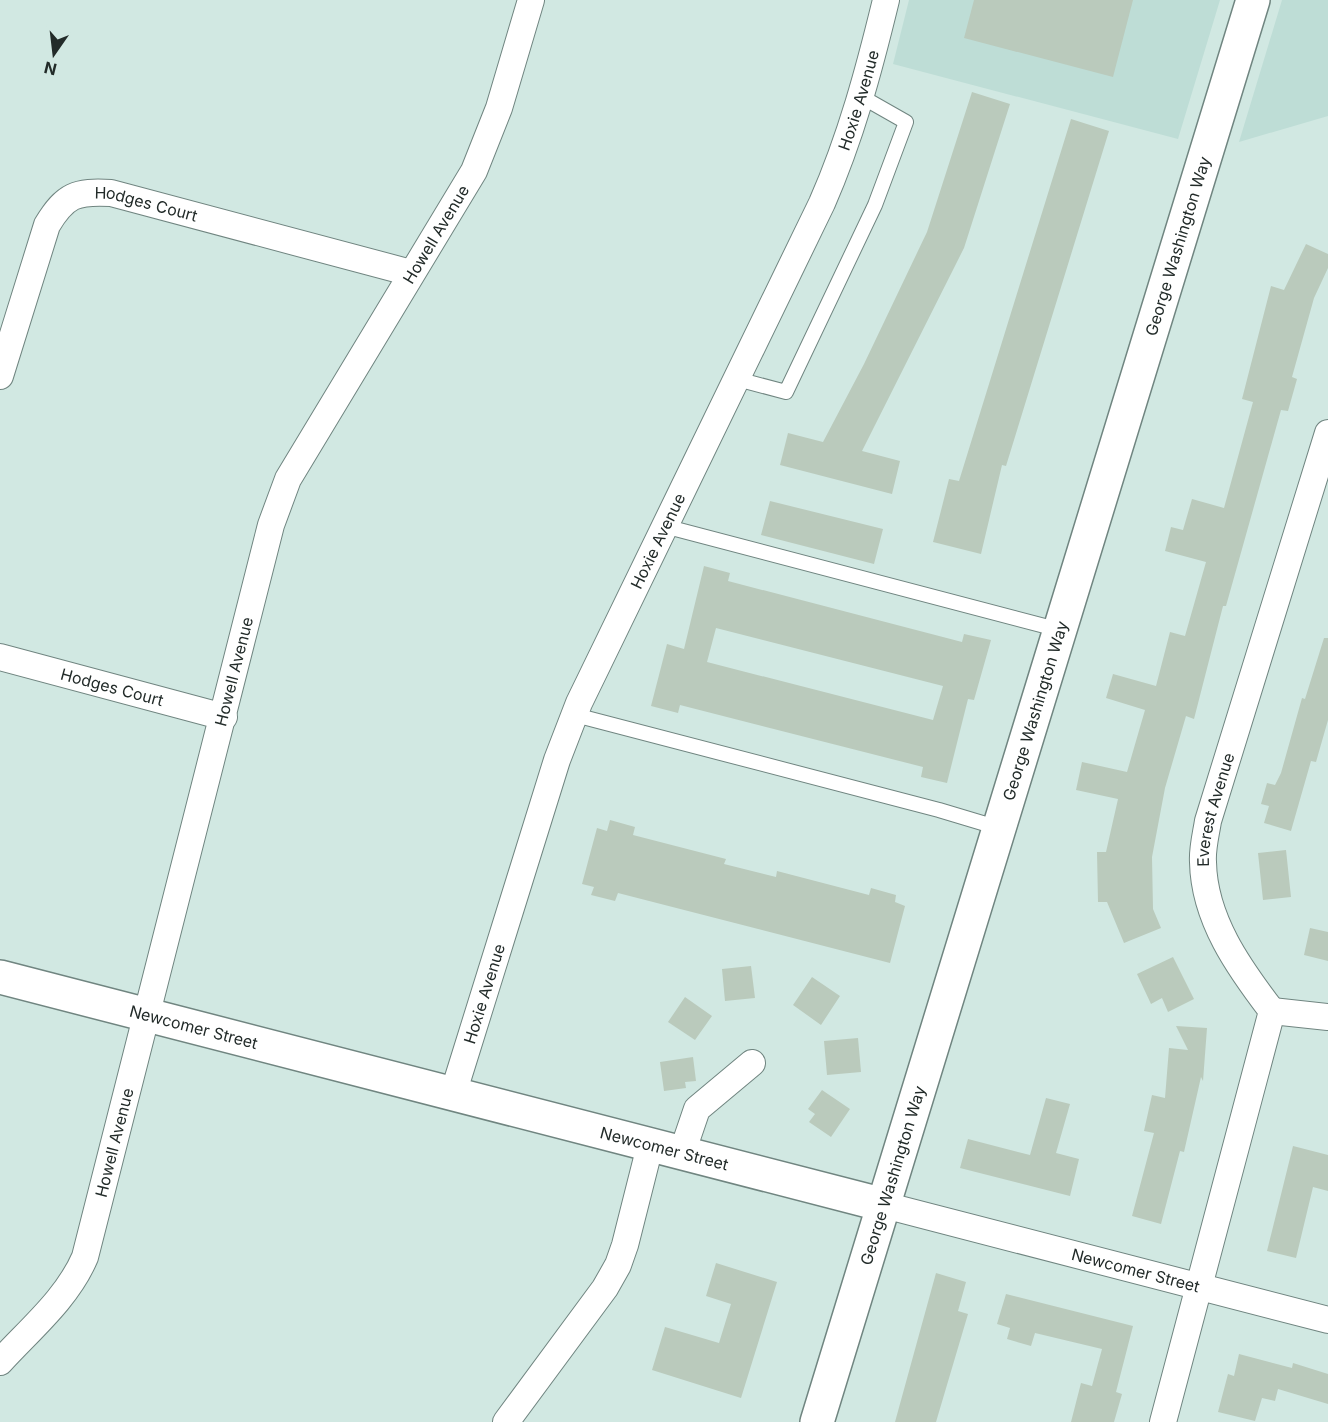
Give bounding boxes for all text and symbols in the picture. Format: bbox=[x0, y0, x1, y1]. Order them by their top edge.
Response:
north arrow bbox=[24, 24, 84, 84]
street label: Hoxie Avenue bbox=[834, 48, 883, 153]
text: N bbox=[42, 57, 59, 80]
street label: George Washington Way bbox=[1141, 154, 1214, 338]
street label: Howell Avenue bbox=[398, 181, 473, 287]
street label: Hodges Court bbox=[94, 182, 200, 226]
street label: Hoxie Avenue bbox=[626, 490, 689, 592]
street label: Howell Avenue bbox=[210, 615, 257, 728]
street label: George Washington Way bbox=[998, 619, 1072, 803]
street label: Hodges Court bbox=[58, 664, 166, 710]
street label: Everest Avenue bbox=[1193, 750, 1238, 867]
street label: Hoxie Avenue bbox=[459, 941, 509, 1046]
street label: Newcomer Street bbox=[127, 1001, 260, 1053]
street label: George Washington Way bbox=[856, 1083, 930, 1267]
street label: Howell Avenue bbox=[91, 1086, 138, 1199]
street label: Newcomer Street bbox=[598, 1122, 731, 1174]
street label: Newcomer Street bbox=[1069, 1244, 1202, 1296]

